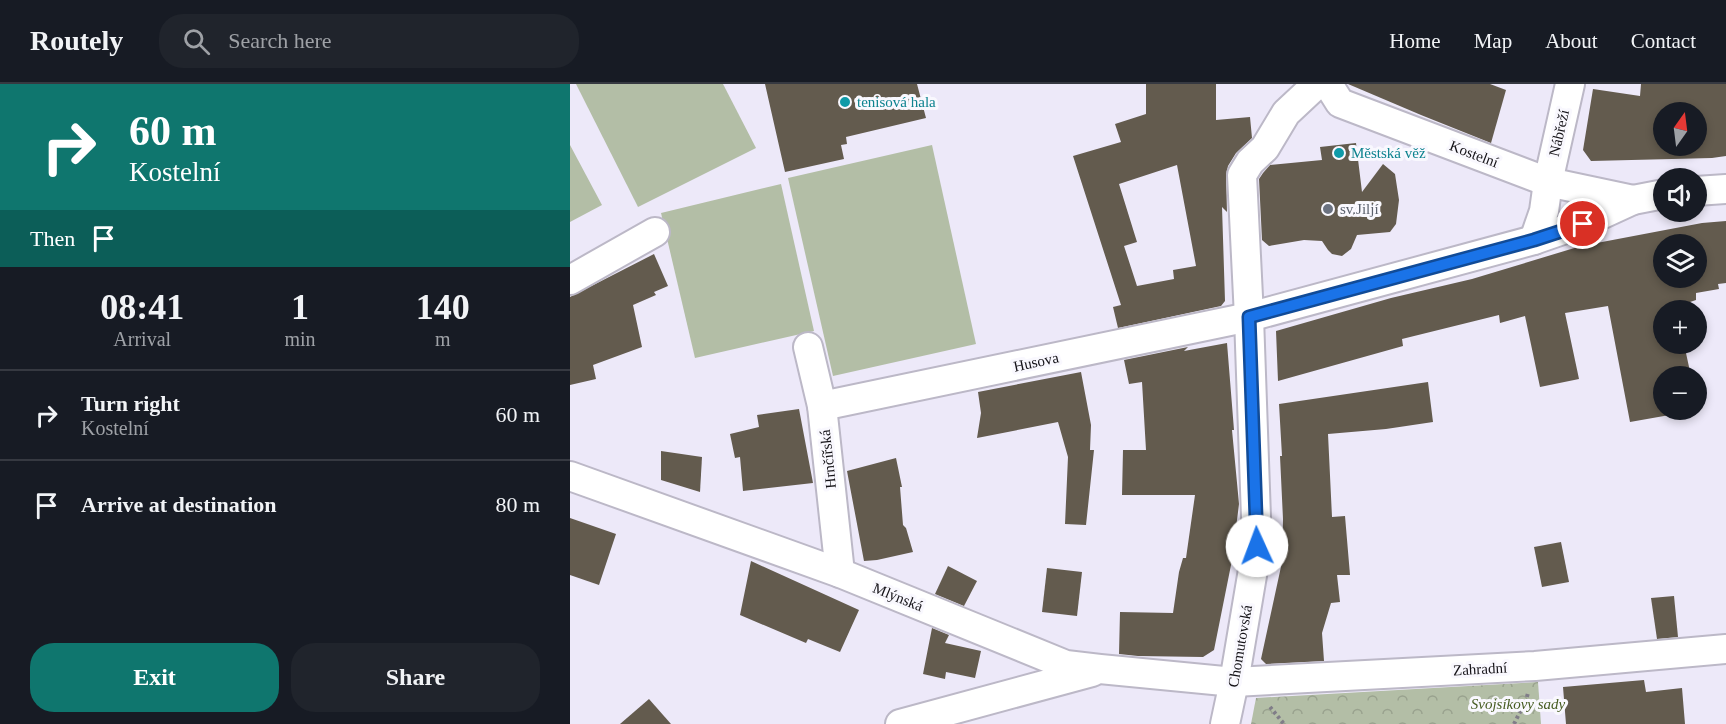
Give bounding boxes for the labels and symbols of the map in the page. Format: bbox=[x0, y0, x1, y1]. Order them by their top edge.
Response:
place label: tenisová hala bbox=[857, 94, 936, 110]
marker: tenisová hala bbox=[838, 95, 852, 109]
north arrow bbox=[1653, 102, 1707, 156]
street label: Nábřeží bbox=[1546, 108, 1572, 158]
street label: Kostelní bbox=[1447, 137, 1501, 171]
place label: Městská věž bbox=[1351, 145, 1426, 161]
marker: Městská věž bbox=[1332, 146, 1346, 160]
pin bbox=[1557, 198, 1608, 249]
place label: sv.Jiljí bbox=[1340, 201, 1379, 217]
marker: sv.Jiljí bbox=[1321, 202, 1335, 216]
street label: Husova bbox=[1012, 349, 1060, 375]
street label: Hrnčířská bbox=[817, 428, 839, 489]
position arrow bbox=[1225, 514, 1289, 578]
street label: Mlýnská bbox=[871, 580, 926, 614]
street label: Chomutovská bbox=[1225, 603, 1255, 688]
street label: Zahradní bbox=[1453, 660, 1507, 678]
park label: Svojsíkovy sady bbox=[1471, 696, 1566, 712]

